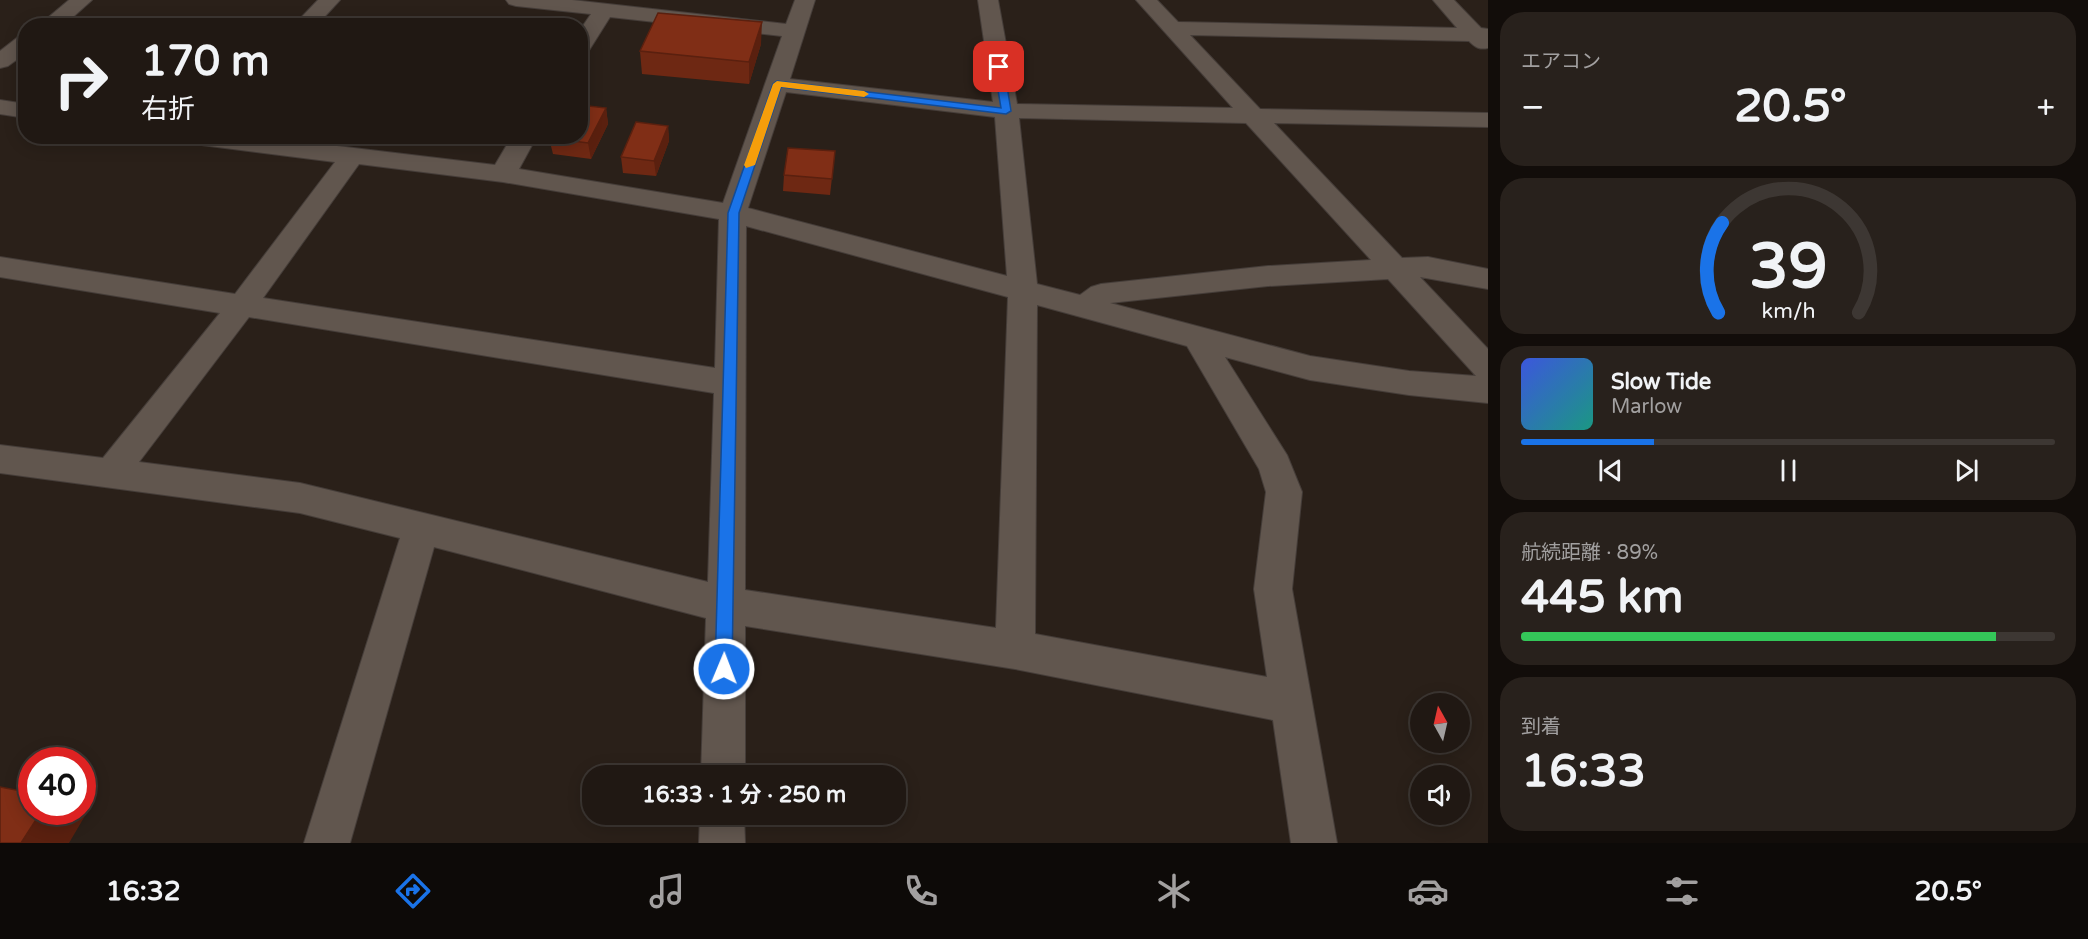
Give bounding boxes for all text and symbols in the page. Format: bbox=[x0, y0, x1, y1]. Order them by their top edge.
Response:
text: 170 m bbox=[141, 36, 270, 87]
pin bbox=[973, 41, 1024, 92]
icon: right bbox=[42, 42, 120, 120]
icon: arrive bbox=[982, 50, 1015, 83]
text: エアコン bbox=[1521, 50, 1601, 74]
text: 20.5° bbox=[1734, 80, 1847, 134]
text: − bbox=[1521, 88, 1545, 127]
text: + bbox=[2036, 88, 2055, 127]
text: 右折 bbox=[141, 93, 195, 126]
text: 39 bbox=[1749, 230, 1827, 305]
text: km/h bbox=[1761, 298, 1815, 324]
text: Slow Tide bbox=[1611, 369, 1711, 395]
text: Marlow bbox=[1611, 395, 1682, 419]
icon: previous bbox=[1594, 454, 1627, 487]
icon: pause bbox=[1772, 454, 1805, 487]
icon: next bbox=[1950, 454, 1983, 487]
text: 航続距離 · 89% bbox=[1521, 541, 1658, 565]
text: 445 km bbox=[1521, 571, 1683, 625]
position arrow bbox=[692, 637, 756, 701]
north arrow bbox=[1410, 693, 1470, 753]
map controls bbox=[1410, 693, 1470, 825]
text: 到着 bbox=[1521, 715, 1561, 739]
text: 16:33 bbox=[1521, 745, 1646, 799]
speed limit sign: 40 bbox=[18, 747, 96, 825]
button: sound bbox=[1410, 765, 1470, 825]
text: 16:33 · 1 分 · 250 m bbox=[642, 782, 846, 808]
icon: directions bbox=[392, 870, 434, 912]
icon: music bbox=[646, 870, 688, 912]
icon: phone bbox=[900, 870, 942, 912]
icon: climate bbox=[1153, 870, 1195, 912]
icon: car bbox=[1407, 870, 1449, 912]
icon: filters bbox=[1661, 870, 1703, 912]
text: 16:32 bbox=[106, 875, 181, 908]
text: 20.5° bbox=[1915, 875, 1982, 908]

